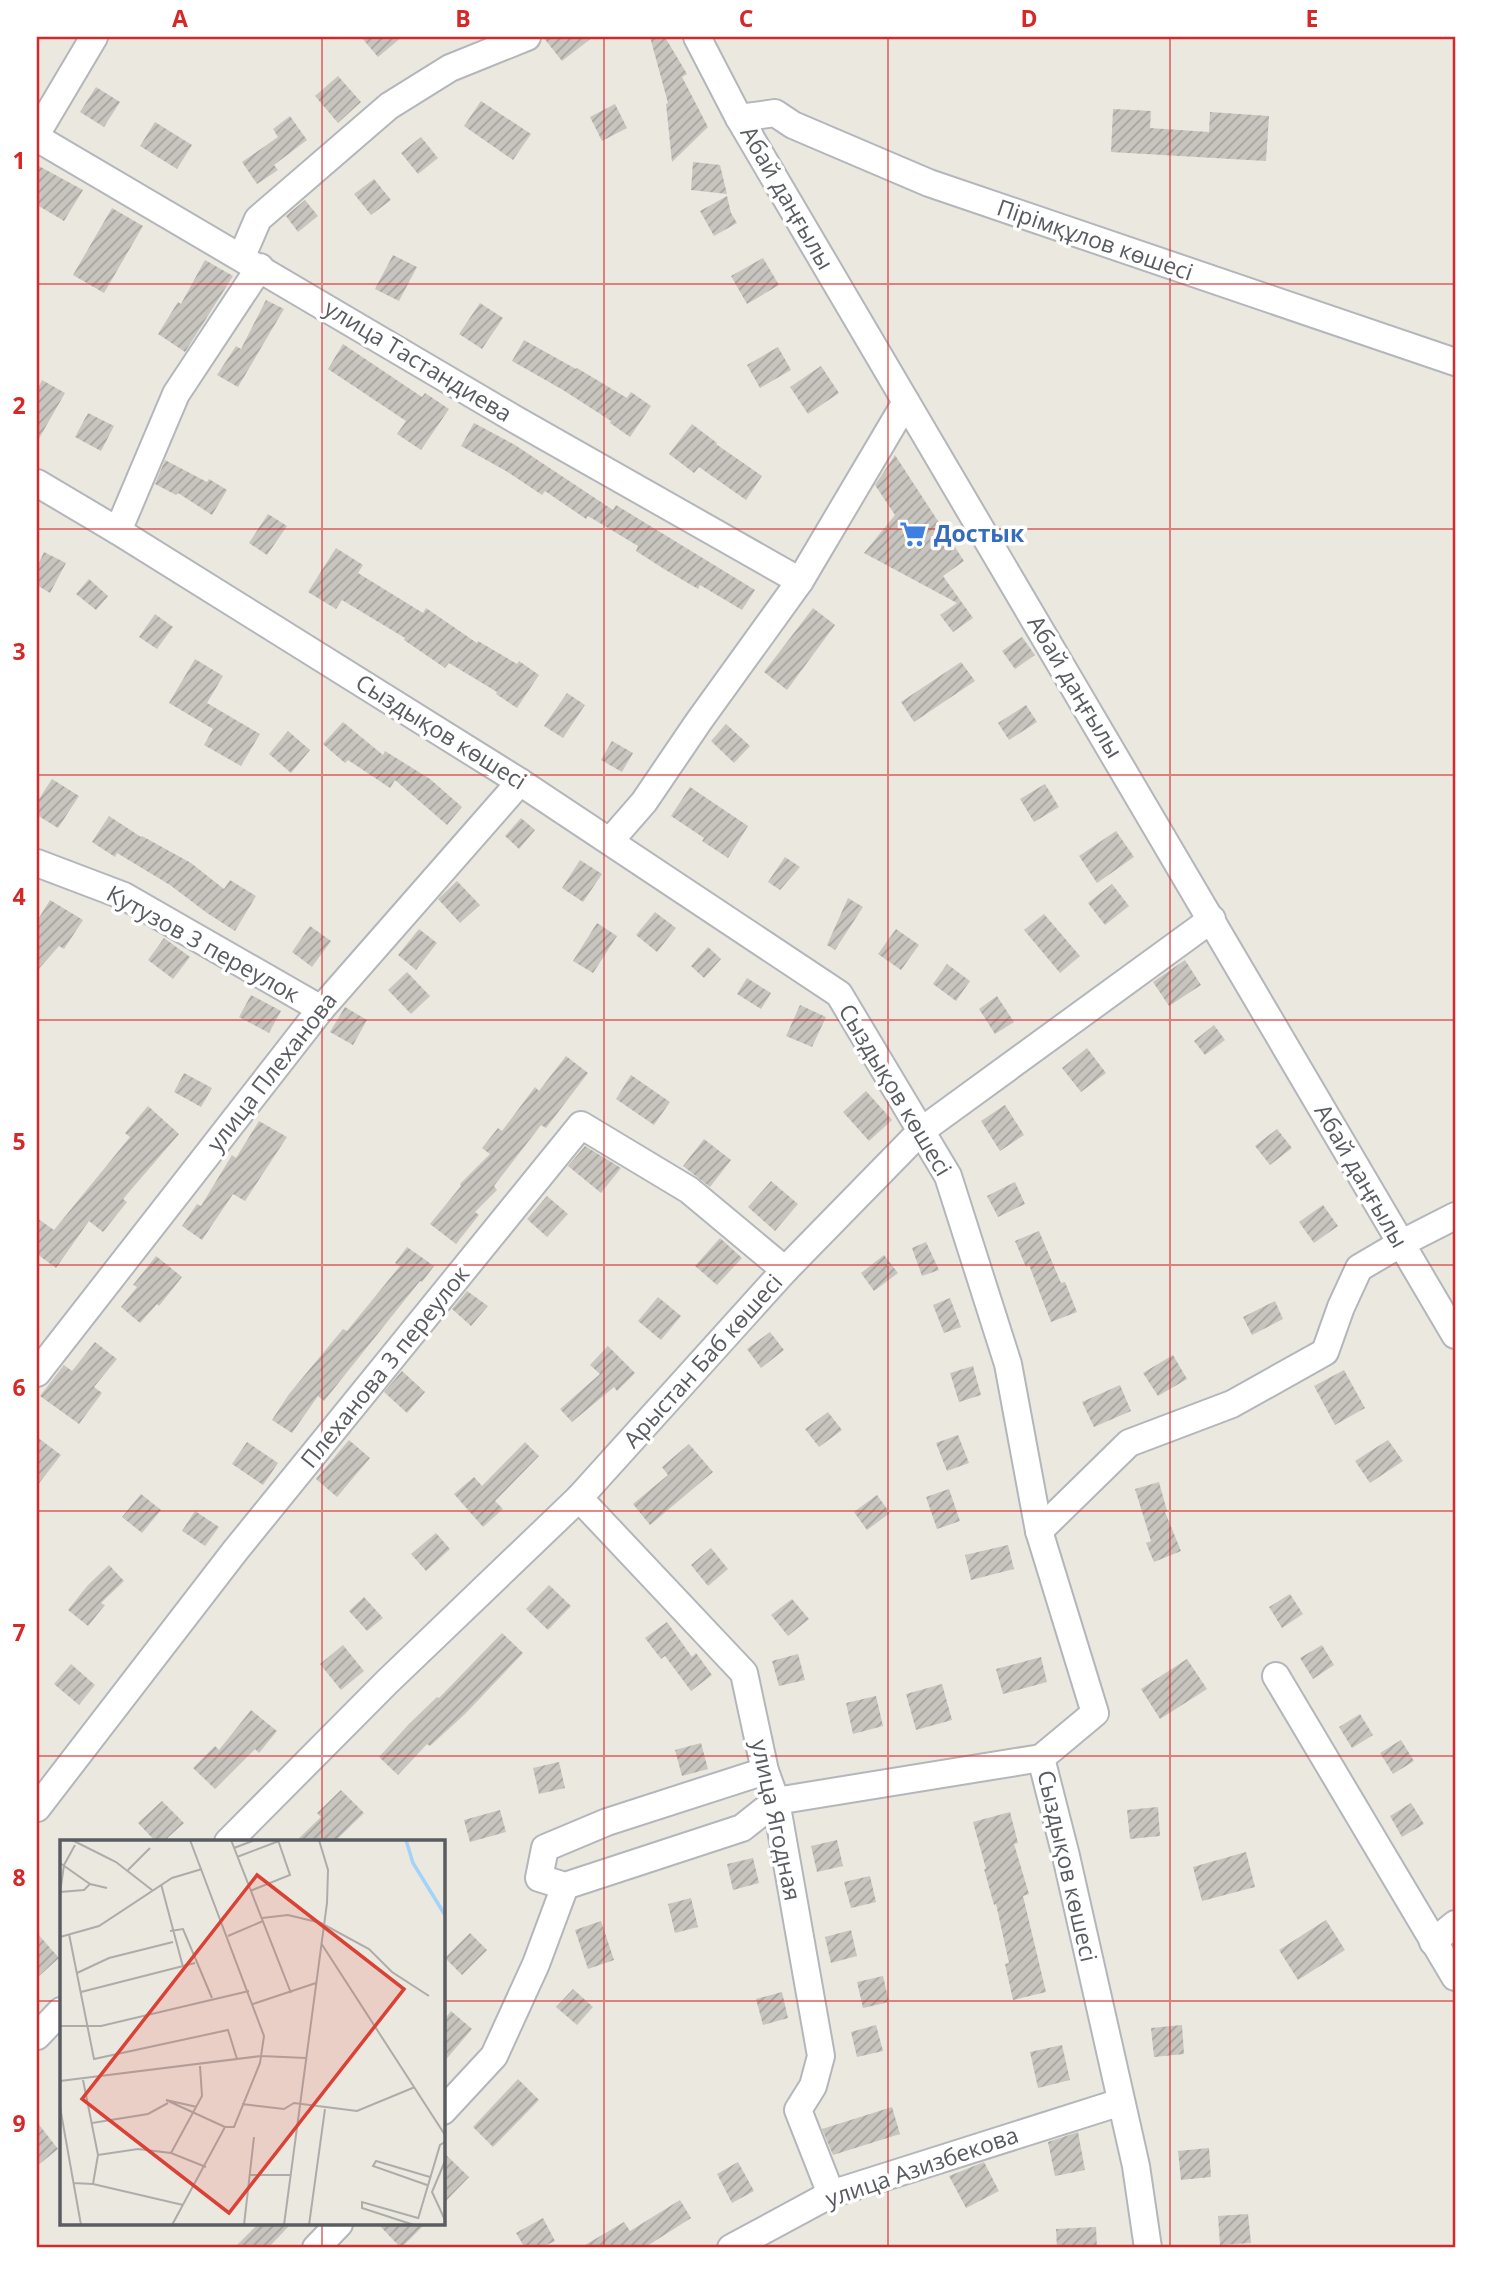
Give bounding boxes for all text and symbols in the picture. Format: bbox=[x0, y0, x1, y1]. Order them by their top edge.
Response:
text: A bbox=[172, 2, 188, 34]
text: B bbox=[455, 2, 471, 34]
text: C bbox=[739, 2, 753, 34]
text: D bbox=[1020, 2, 1038, 34]
text: E bbox=[1306, 2, 1318, 34]
street label: Абай даңғылы bbox=[734, 120, 842, 275]
text: 1 bbox=[12, 144, 26, 176]
street label: Пірімқұлов көшесі bbox=[993, 190, 1198, 288]
street label: улица Тастандиева bbox=[319, 291, 518, 429]
text: 2 bbox=[12, 389, 26, 421]
place label: Достык bbox=[934, 517, 1025, 549]
supermarket icon: Достык bbox=[898, 519, 928, 549]
street label: Абай даңғылы bbox=[1021, 609, 1131, 764]
text: 3 bbox=[12, 635, 26, 667]
street label: Сыздықов көшесі bbox=[350, 666, 533, 797]
street label: Кутузов 3 переулок bbox=[101, 877, 306, 1009]
text: 4 bbox=[12, 880, 26, 912]
street label: улица Плеханова bbox=[199, 985, 344, 1158]
street label: Сыздықов көшесі bbox=[832, 997, 960, 1182]
street label: Абай даңғылы bbox=[1308, 1098, 1416, 1253]
text: 5 bbox=[12, 1125, 26, 1157]
street label: Плеханова 3 переулок bbox=[293, 1258, 476, 1474]
street label: Арыстан Баб көшесі bbox=[615, 1266, 789, 1454]
text: 6 bbox=[12, 1371, 26, 1403]
text: 7 bbox=[12, 1616, 26, 1648]
street label: улица Ягодная bbox=[744, 1736, 810, 1903]
street label: Сыздықов көшесі bbox=[1030, 1767, 1106, 1965]
inset map bbox=[60, 1840, 444, 2226]
text: 8 bbox=[12, 1861, 26, 1893]
text: 9 bbox=[12, 2107, 26, 2139]
street label: улица Азизбекова bbox=[821, 2118, 1022, 2214]

